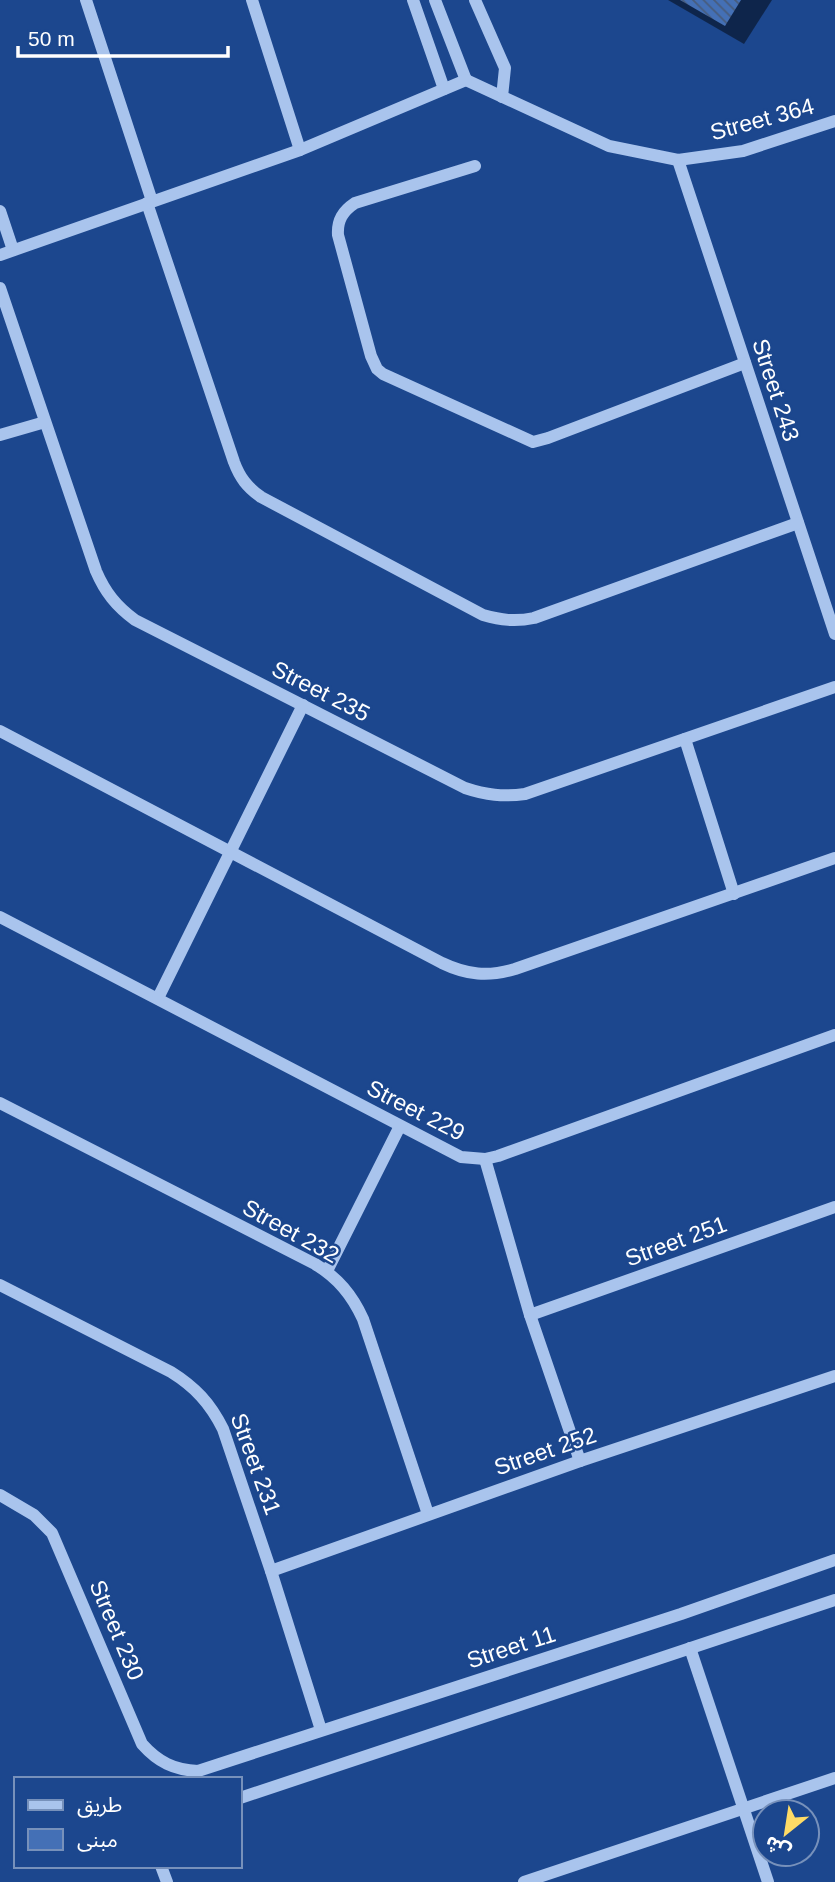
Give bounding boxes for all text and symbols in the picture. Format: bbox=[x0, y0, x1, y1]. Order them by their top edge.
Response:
scale bar bbox=[18, 14, 228, 58]
text: 50 m bbox=[28, 27, 75, 50]
street label: Street 364 bbox=[707, 93, 817, 145]
street label: Street 243 bbox=[747, 336, 805, 444]
street label: Street 235 bbox=[268, 655, 374, 727]
street label: Street 229 bbox=[363, 1074, 469, 1146]
street label: Street 232 bbox=[238, 1194, 344, 1268]
street label: Street 251 bbox=[622, 1211, 730, 1271]
street label: Street 231 bbox=[226, 1410, 286, 1518]
street label: Street 252 bbox=[491, 1421, 599, 1481]
street label: Street 230 bbox=[84, 1576, 150, 1684]
street label: Street 11 bbox=[463, 1620, 559, 1674]
legend bbox=[14, 1777, 242, 1868]
text: طريق bbox=[77, 1793, 122, 1818]
north arrow bbox=[751, 1798, 821, 1868]
text: مبنى bbox=[77, 1828, 118, 1852]
text: ش bbox=[761, 1832, 794, 1863]

